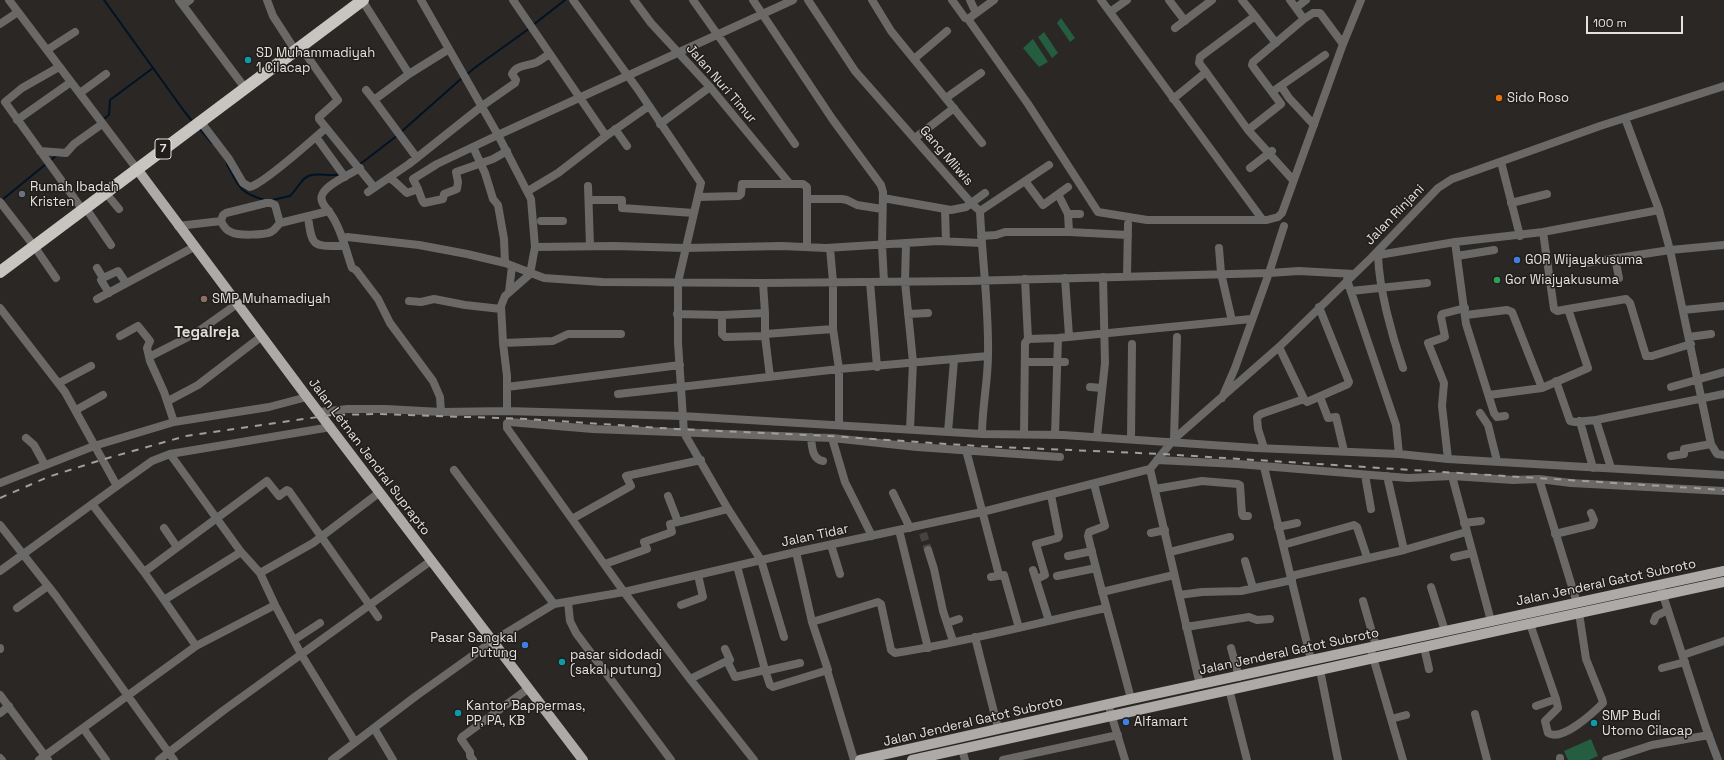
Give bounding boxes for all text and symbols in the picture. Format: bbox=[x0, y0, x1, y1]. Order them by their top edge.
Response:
scale bar bbox=[1588, 8, 1685, 34]
text: 100 m bbox=[1593, 15, 1627, 31]
street label: Jalan Nuri Timur bbox=[682, 41, 760, 127]
place label: SD Muhammadiyah 1 Cilacap bbox=[256, 45, 375, 76]
marker: SD Muhammadiyah 1 Cilacap bbox=[243, 55, 253, 65]
place label: Sido Roso bbox=[1507, 90, 1569, 106]
marker: Sido Roso bbox=[1494, 93, 1504, 103]
street label: Gang Mliwis bbox=[916, 123, 976, 189]
road number: 7 bbox=[155, 139, 171, 159]
place label: Rumah Ibadah Kristen bbox=[30, 179, 119, 210]
street label: Jalan Rinjani bbox=[1362, 182, 1428, 248]
marker: Rumah Ibadah Kristen bbox=[17, 189, 27, 199]
place label: GOR Wijayakusuma bbox=[1525, 252, 1643, 268]
marker: GOR Wijayakusuma bbox=[1512, 255, 1522, 265]
place label: Gor Wiajyakusuma bbox=[1505, 272, 1619, 288]
marker: Gor Wiajyakusuma bbox=[1492, 275, 1502, 285]
place label: SMP Muhamadiyah bbox=[212, 291, 330, 307]
marker: SMP Muhamadiyah bbox=[199, 294, 209, 304]
district label: Tegalreja bbox=[174, 324, 240, 342]
street label: Jalan Letnan Jendral Suprapto bbox=[305, 375, 433, 539]
street label: Jalan Tidar bbox=[780, 521, 850, 551]
street label: Jalan Jenderal Gatot Subroto bbox=[1515, 556, 1697, 610]
street label: Jalan Jenderal Gatot Subroto bbox=[1198, 625, 1380, 679]
place label: Pasar Sangkal Putung bbox=[430, 630, 517, 661]
marker: Pasar Sangkal Putung bbox=[520, 640, 530, 650]
place label: pasar sidodadi (sakal putung) bbox=[570, 647, 662, 678]
marker: pasar sidodadi (sakal putung) bbox=[557, 657, 567, 667]
street label: Jalan Jenderal Gatot Subroto bbox=[882, 694, 1064, 750]
place label: Kantor Bappermas, PP, PA, KB bbox=[466, 698, 585, 729]
marker: Kantor Bappermas, PP, PA, KB bbox=[453, 708, 463, 718]
place label: SMP Budi Utomo Cilacap bbox=[1602, 708, 1693, 739]
place label: Alfamart bbox=[1134, 714, 1188, 730]
marker: Alfamart bbox=[1121, 717, 1131, 727]
marker: SMP Budi Utomo Cilacap bbox=[1589, 718, 1599, 728]

